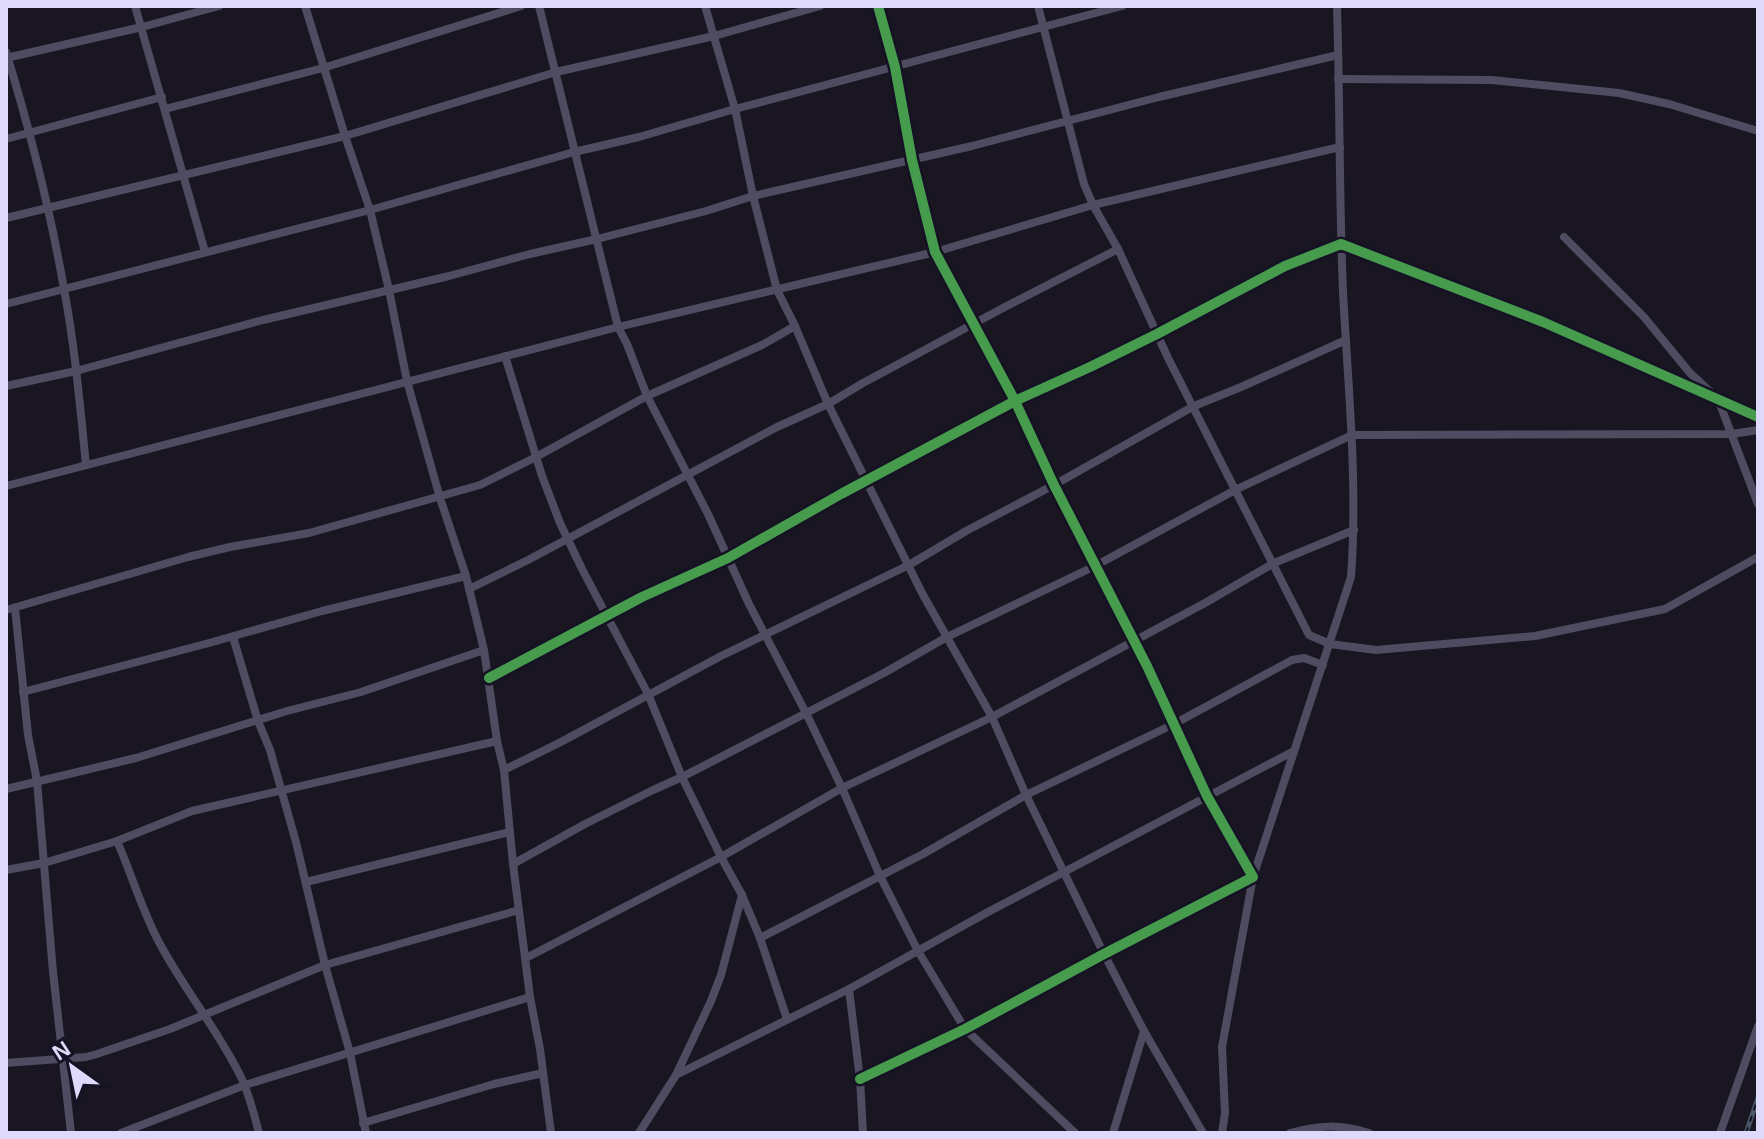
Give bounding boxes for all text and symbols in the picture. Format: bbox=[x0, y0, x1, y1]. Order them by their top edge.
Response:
north arrow bbox=[32, 1027, 112, 1107]
text: N bbox=[48, 1036, 75, 1065]

